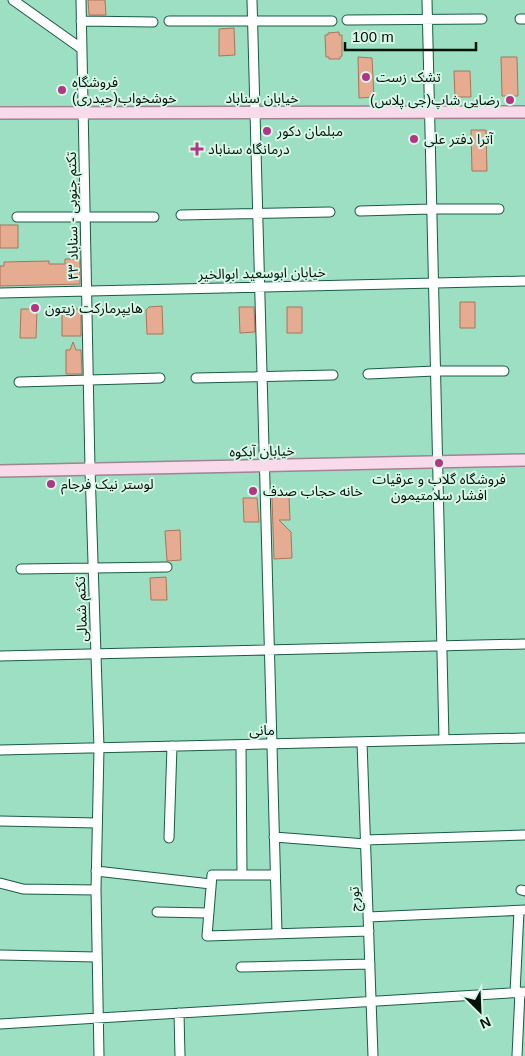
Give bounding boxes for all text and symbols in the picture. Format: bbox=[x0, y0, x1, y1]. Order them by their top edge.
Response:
scale bar bbox=[345, 20, 476, 52]
text: 100 m bbox=[352, 28, 394, 45]
place label: تشک زست bbox=[376, 69, 441, 86]
marker: تشک زست bbox=[360, 71, 372, 83]
place label: فروشگاه خوشخواب(حیدری) bbox=[72, 74, 177, 107]
marker: فروشگاه خوشخواب(حیدری) bbox=[56, 84, 68, 96]
street label: خیابان سناباد bbox=[225, 90, 299, 107]
place label: رضایی شاپ(جی پلاس) bbox=[370, 92, 500, 110]
marker: رضایی شاپ(جی پلاس) bbox=[504, 94, 516, 106]
place label: مبلمان دكور bbox=[276, 123, 343, 140]
marker: مبلمان دكور bbox=[261, 125, 273, 137]
place label: آترا دفتر علی bbox=[424, 131, 494, 148]
marker: آترا دفتر علی bbox=[408, 133, 420, 145]
place label: درمانگاه سناباد bbox=[208, 141, 290, 158]
marker: درمانگاه سناباد bbox=[190, 142, 204, 156]
street label: تکتم جنوبی - سناباد ۴۳ bbox=[63, 151, 84, 281]
street label: خیابان ابوسعید ابوالخیر bbox=[197, 264, 326, 283]
place label: هایپرمارکت زیتون bbox=[45, 300, 143, 318]
marker: هایپرمارکت زیتون bbox=[29, 302, 41, 314]
street label: خیابان آبکوه bbox=[229, 442, 295, 461]
marker: فروشگاه گلاب و عرقیات افشار سلامتیمون bbox=[433, 457, 445, 469]
place label: فروشگاه گلاب و عرقیات افشار سلامتیمون bbox=[372, 471, 506, 504]
place label: لوستر نیک فرجام bbox=[61, 476, 154, 495]
marker: لوستر نیک فرجام bbox=[45, 478, 57, 490]
place label: خانه حجاب صدف bbox=[263, 483, 363, 499]
marker: خانه حجاب صدف bbox=[247, 485, 259, 497]
street label: تکتم شمالی bbox=[72, 576, 93, 642]
street label: مانی bbox=[249, 722, 275, 739]
street label: تورج bbox=[346, 886, 365, 912]
north arrow bbox=[455, 986, 505, 1036]
text: N bbox=[477, 1014, 493, 1032]

